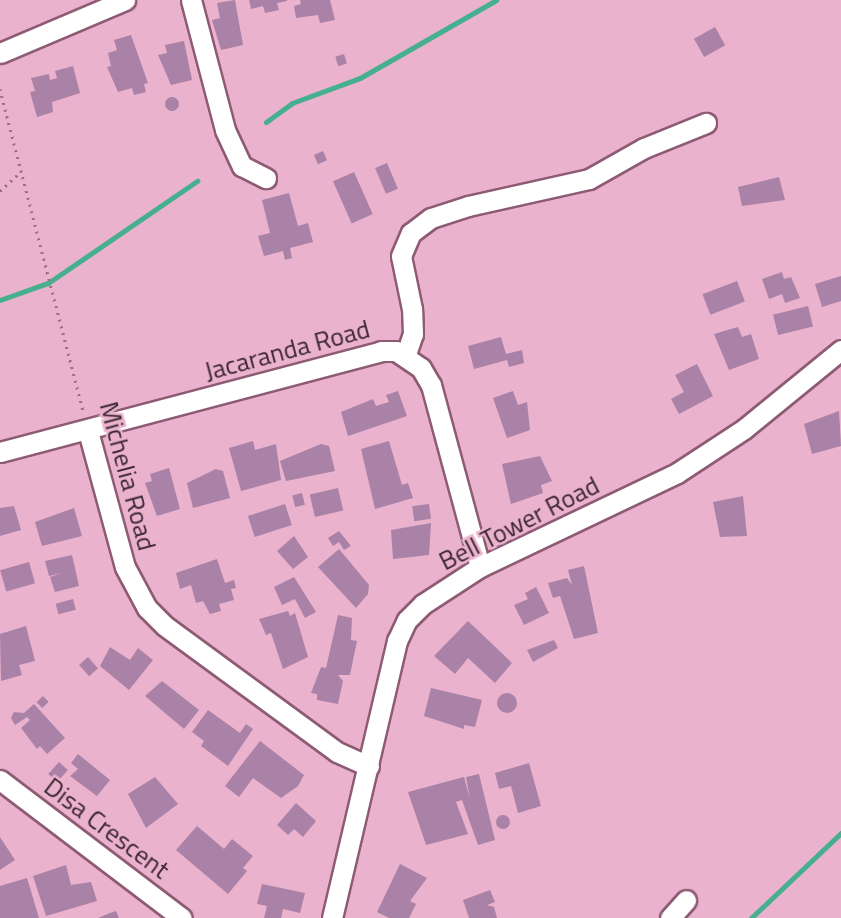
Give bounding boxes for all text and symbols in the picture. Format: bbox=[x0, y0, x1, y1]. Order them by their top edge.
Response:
street label: Jacaranda Road bbox=[201, 313, 373, 387]
street label: Michelia Road bbox=[93, 398, 163, 554]
street label: Bell Tower Road bbox=[434, 469, 604, 577]
street label: Disa Crescent bbox=[38, 771, 176, 885]

